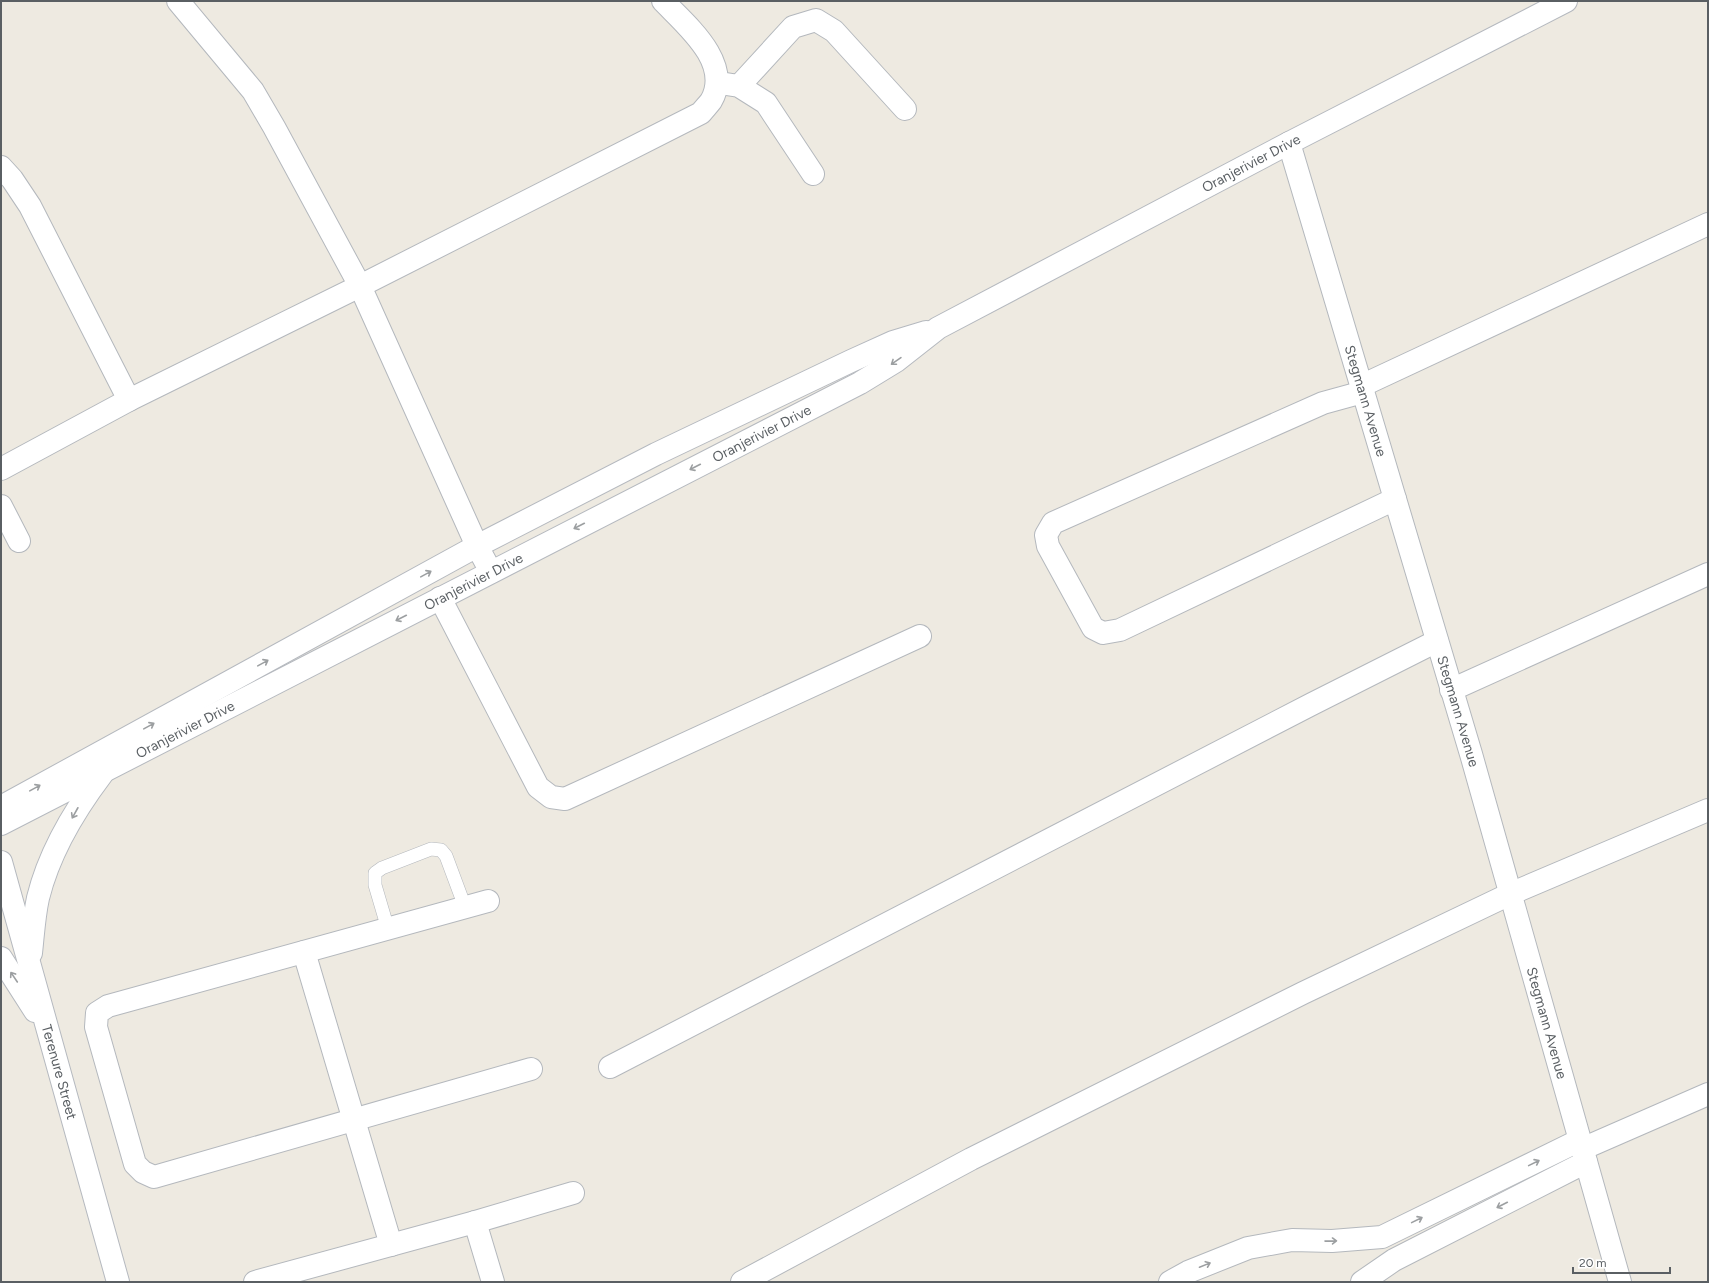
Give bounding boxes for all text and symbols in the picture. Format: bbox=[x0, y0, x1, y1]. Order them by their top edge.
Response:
street label: Oranjerivier Drive bbox=[1199, 131, 1304, 196]
street label: Stegmann Avenue bbox=[1341, 343, 1390, 459]
one-way arrow bbox=[891, 357, 902, 365]
street label: Oranjerivier Drive bbox=[710, 401, 814, 466]
one-way arrow bbox=[689, 464, 701, 471]
one-way arrow bbox=[573, 523, 585, 531]
street label: Oranjerivier Drive bbox=[421, 549, 526, 614]
one-way arrow bbox=[420, 570, 432, 577]
one-way arrow bbox=[396, 615, 408, 622]
street label: Stegmann Avenue bbox=[1433, 654, 1482, 769]
one-way arrow bbox=[257, 659, 269, 667]
street label: Oranjerivier Drive bbox=[133, 697, 238, 762]
one-way arrow bbox=[143, 721, 155, 729]
one-way arrow bbox=[29, 784, 41, 791]
one-way arrow bbox=[70, 807, 78, 819]
street label: Stegmann Avenue bbox=[1523, 965, 1570, 1081]
one-way arrow bbox=[10, 972, 18, 983]
street label: Terenure Street bbox=[38, 1023, 80, 1121]
one-way arrow bbox=[1528, 1159, 1540, 1166]
one-way arrow bbox=[1496, 1202, 1508, 1209]
one-way arrow bbox=[1411, 1216, 1423, 1223]
one-way arrow bbox=[1324, 1237, 1337, 1245]
scale bar bbox=[1573, 1249, 1670, 1275]
text: 20 m bbox=[1579, 1256, 1607, 1270]
one-way arrow bbox=[1199, 1261, 1211, 1269]

